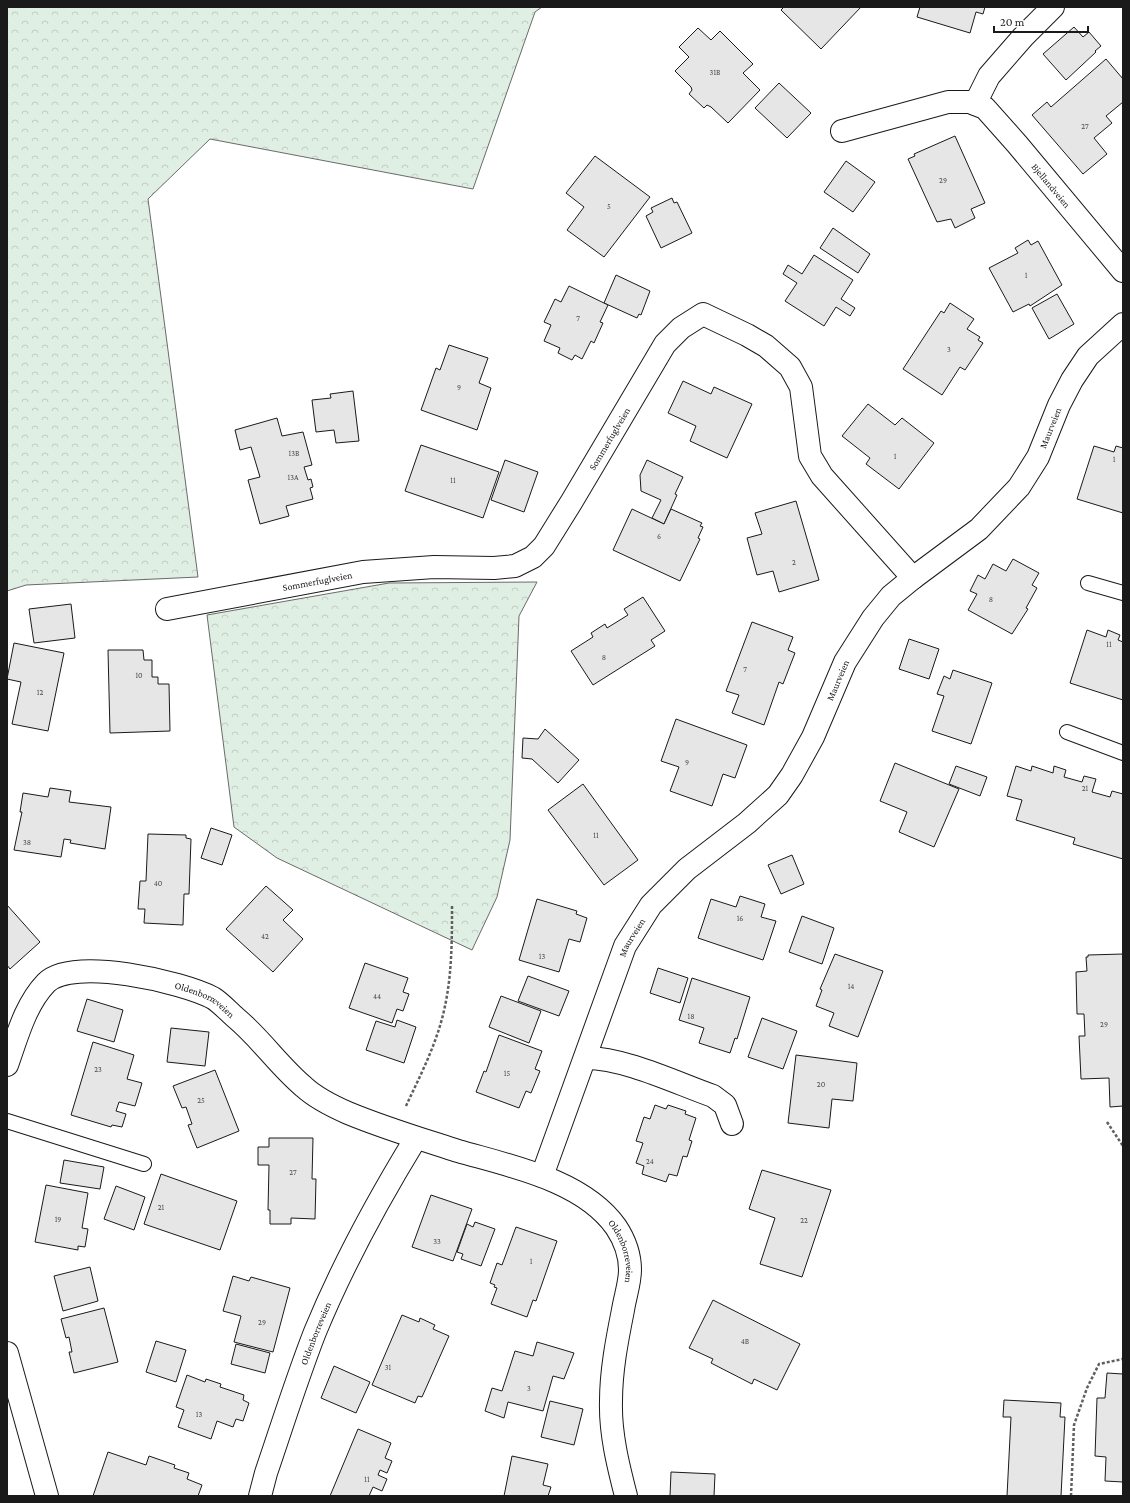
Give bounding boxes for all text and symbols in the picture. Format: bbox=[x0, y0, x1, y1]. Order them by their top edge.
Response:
scale bar bbox=[994, 8, 1088, 34]
text: 20 m bbox=[1000, 15, 1025, 29]
house number: 31B bbox=[710, 68, 721, 77]
house number: 27 bbox=[1081, 122, 1089, 131]
street label: Bjellandveien bbox=[1030, 161, 1073, 210]
house number: 29 bbox=[939, 176, 947, 185]
house number: 5 bbox=[607, 202, 611, 211]
house number: 1 bbox=[1025, 271, 1028, 280]
house number: 7 bbox=[576, 314, 580, 323]
house number: 3 bbox=[947, 345, 951, 354]
house number: 9 bbox=[457, 383, 461, 392]
street label: Sommerfuglveien bbox=[586, 405, 632, 472]
street label: Maurveien bbox=[1037, 405, 1063, 450]
house number: 13B bbox=[289, 449, 300, 458]
house number: 1 bbox=[894, 452, 897, 461]
house number: 1 bbox=[1113, 455, 1116, 464]
house number: 13A bbox=[288, 473, 299, 482]
house number: 11 bbox=[450, 476, 456, 485]
house number: 6 bbox=[657, 532, 661, 541]
house number: 2 bbox=[792, 558, 796, 567]
street label: Sommerfuglveien bbox=[282, 569, 354, 593]
house number: 8 bbox=[989, 595, 993, 604]
house number: 11 bbox=[1106, 640, 1112, 649]
house number: 8 bbox=[602, 653, 606, 662]
street label: Maurveien bbox=[824, 658, 851, 702]
house number: 7 bbox=[743, 665, 747, 674]
house number: 10 bbox=[135, 671, 143, 680]
house number: 12 bbox=[37, 688, 43, 697]
house number: 9 bbox=[685, 758, 689, 767]
house number: 21 bbox=[1082, 784, 1089, 793]
house number: 11 bbox=[593, 831, 599, 840]
house number: 38 bbox=[23, 838, 31, 847]
house number: 40 bbox=[154, 879, 163, 888]
house number: 16 bbox=[737, 914, 743, 923]
street label: Maurveien bbox=[616, 915, 647, 958]
house number: 42 bbox=[261, 932, 269, 941]
house number: 13 bbox=[539, 952, 545, 961]
street label: Oldenborreveien bbox=[174, 979, 238, 1020]
house number: 14 bbox=[848, 982, 854, 991]
house number: 44 bbox=[373, 992, 381, 1001]
house number: 18 bbox=[688, 1012, 694, 1021]
house number: 29 bbox=[1100, 1020, 1108, 1029]
house number: 23 bbox=[94, 1065, 102, 1074]
house number: 15 bbox=[504, 1069, 510, 1078]
house number: 20 bbox=[817, 1080, 826, 1089]
house number: 25 bbox=[197, 1096, 205, 1105]
house number: 24 bbox=[646, 1157, 654, 1166]
house number: 27 bbox=[289, 1168, 297, 1177]
house number: 21 bbox=[158, 1203, 165, 1212]
house number: 19 bbox=[55, 1215, 61, 1224]
house number: 22 bbox=[800, 1216, 808, 1225]
street label: Oldenborreveien bbox=[607, 1217, 636, 1284]
house number: 33 bbox=[433, 1237, 441, 1246]
house number: 1 bbox=[530, 1257, 533, 1266]
street label: Oldenborreveien bbox=[298, 1299, 333, 1366]
house number: 29 bbox=[258, 1318, 266, 1327]
house number: 4B bbox=[741, 1337, 750, 1346]
house number: 31 bbox=[385, 1363, 392, 1372]
house number: 3 bbox=[527, 1384, 531, 1393]
house number: 13 bbox=[196, 1410, 202, 1419]
house number: 11 bbox=[364, 1475, 370, 1484]

